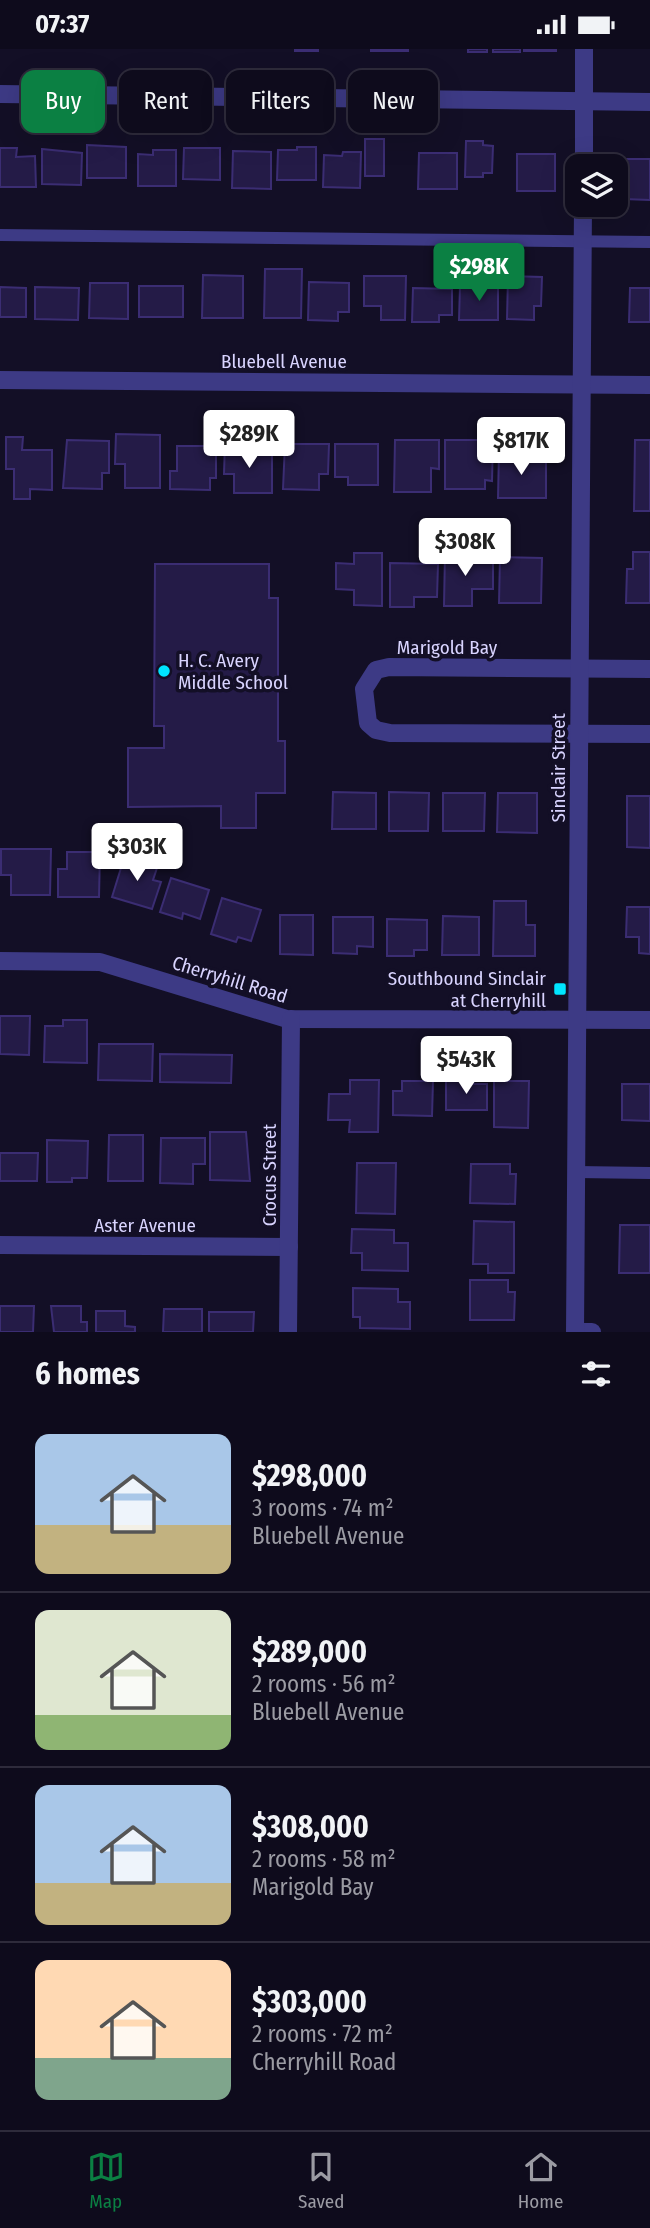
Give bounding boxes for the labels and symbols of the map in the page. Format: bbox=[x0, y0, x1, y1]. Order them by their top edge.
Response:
pin: $298K bbox=[430, 243, 528, 303]
street label: Bluebell Avenue bbox=[221, 350, 347, 373]
pin: $289K bbox=[200, 411, 298, 470]
pin: $817K bbox=[472, 417, 570, 477]
pin: $308K bbox=[416, 519, 514, 578]
street label: Marigold Bay bbox=[397, 636, 498, 659]
place label: H. C. Avery Middle School bbox=[178, 649, 288, 694]
marker: H. C. Avery Middle School bbox=[156, 663, 172, 679]
street label: Sinclair Street bbox=[547, 713, 570, 823]
pin: $303K bbox=[88, 823, 186, 883]
street label: Cherryhill Road bbox=[169, 951, 290, 1008]
place label: Southbound Sinclair at Cherryhill bbox=[388, 967, 546, 1012]
marker: Southbound Sinclair at Cherryhill bbox=[552, 981, 568, 997]
pin: $543K bbox=[417, 1037, 515, 1096]
street label: Crocus Street bbox=[258, 1123, 281, 1226]
street label: Aster Avenue bbox=[94, 1214, 196, 1237]

